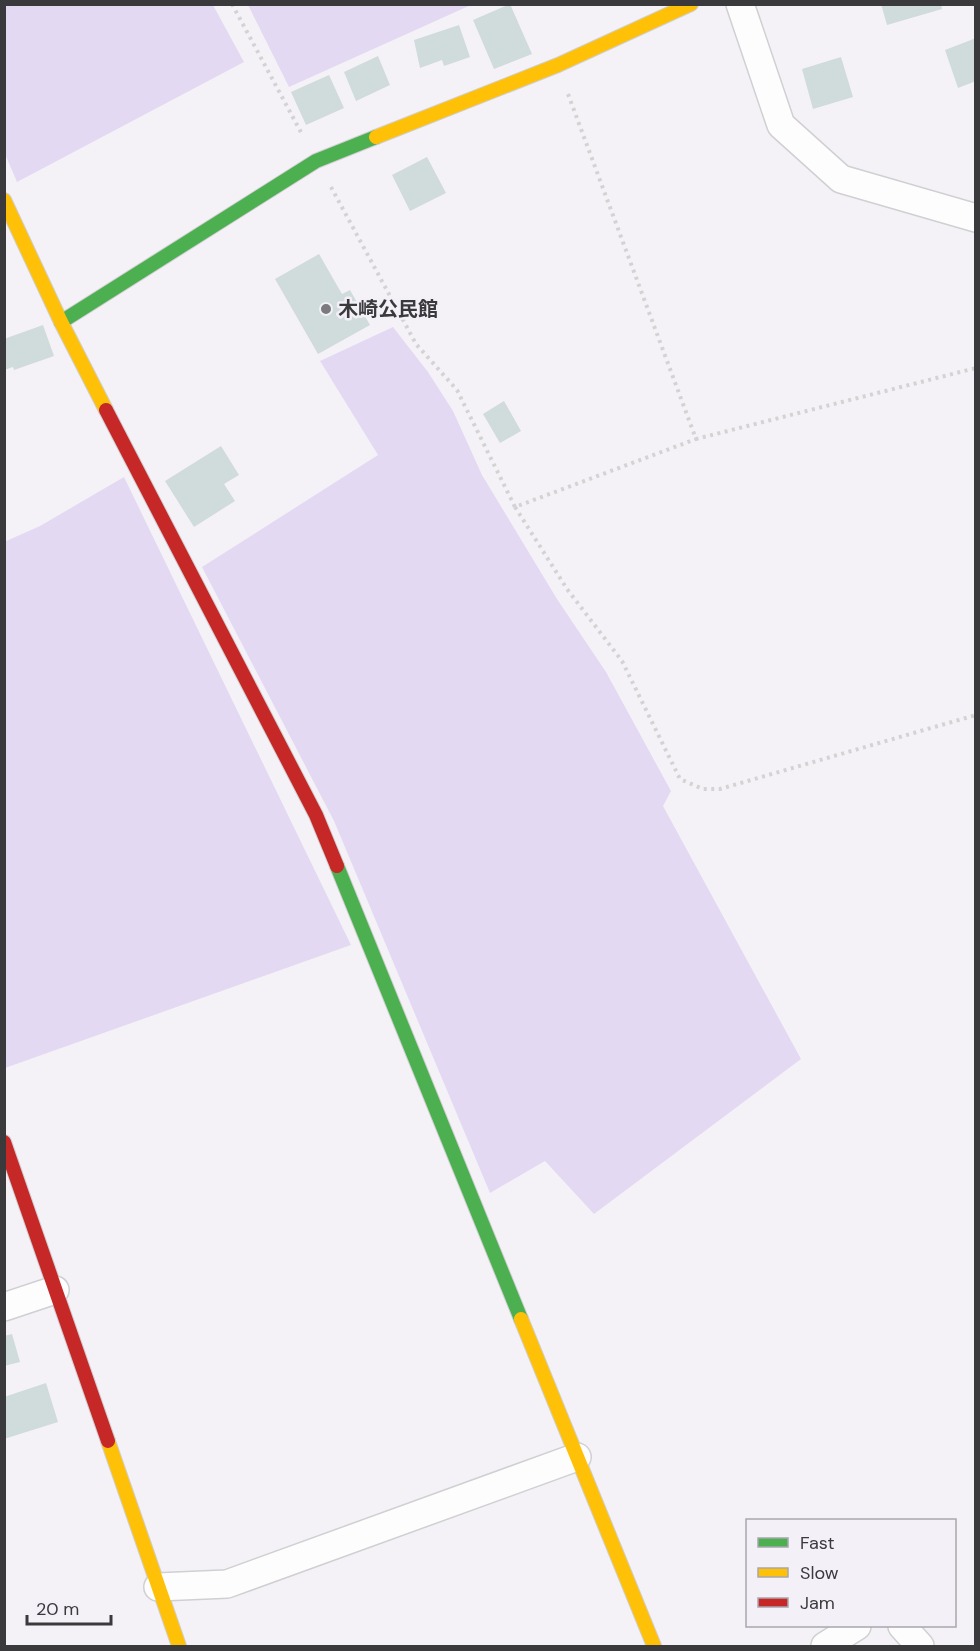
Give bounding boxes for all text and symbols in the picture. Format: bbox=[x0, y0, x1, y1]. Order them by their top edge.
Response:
place label: 木崎公民館 bbox=[338, 296, 438, 322]
marker: 木崎公民館 bbox=[319, 302, 333, 316]
legend bbox=[746, 1519, 956, 1627]
text: Fast bbox=[800, 1531, 835, 1555]
text: Slow bbox=[800, 1561, 839, 1585]
scale bar bbox=[27, 1588, 111, 1626]
text: Jam bbox=[800, 1591, 835, 1615]
text: 20 m bbox=[36, 1597, 79, 1621]

